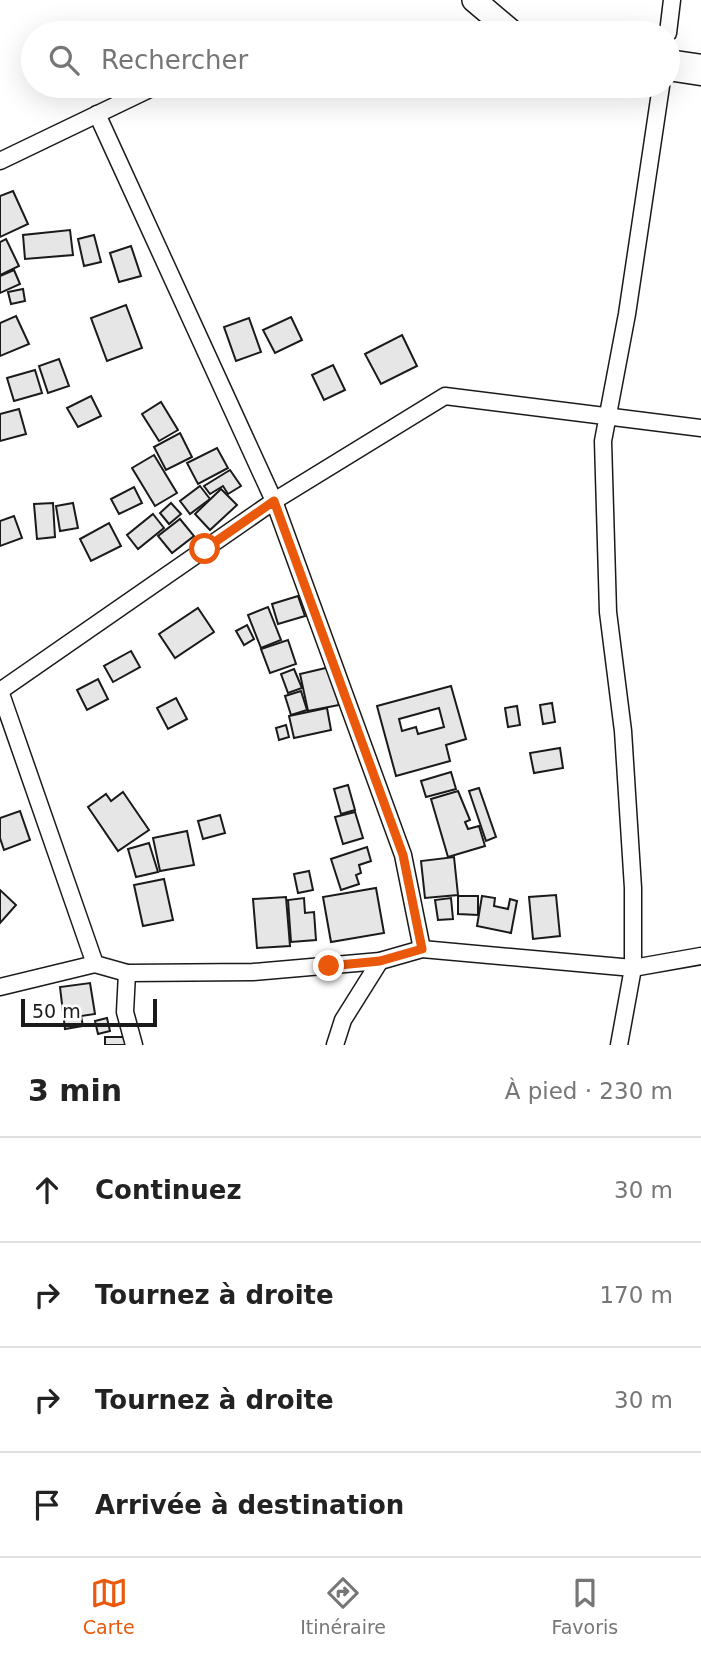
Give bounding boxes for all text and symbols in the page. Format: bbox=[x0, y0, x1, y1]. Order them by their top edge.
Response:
search box bbox=[21, 21, 680, 98]
icon: search bbox=[45, 41, 83, 79]
text: Rechercher bbox=[101, 45, 248, 75]
route start bbox=[189, 533, 220, 564]
route end bbox=[313, 950, 344, 981]
scale bar bbox=[21, 996, 158, 1028]
text: 50 m bbox=[32, 1000, 81, 1022]
text: 3 min bbox=[28, 1073, 122, 1108]
text: À pied · 230 m bbox=[505, 1078, 673, 1104]
icon: ahead bbox=[28, 1171, 66, 1209]
text: Continuez bbox=[95, 1175, 242, 1205]
text: 30 m bbox=[614, 1177, 673, 1203]
icon: right bbox=[28, 1276, 66, 1314]
text: Tournez à droite bbox=[95, 1280, 334, 1310]
text: 170 m bbox=[599, 1282, 673, 1308]
icon: right bbox=[28, 1381, 66, 1419]
text: Tournez à droite bbox=[95, 1385, 334, 1415]
text: 30 m bbox=[614, 1387, 673, 1413]
icon: arrive bbox=[28, 1486, 66, 1524]
text: Arrivée à destination bbox=[95, 1490, 404, 1520]
tab: Carte bbox=[83, 1574, 135, 1638]
tab: Itinéraire bbox=[300, 1574, 386, 1638]
tab: Favoris bbox=[552, 1574, 618, 1638]

